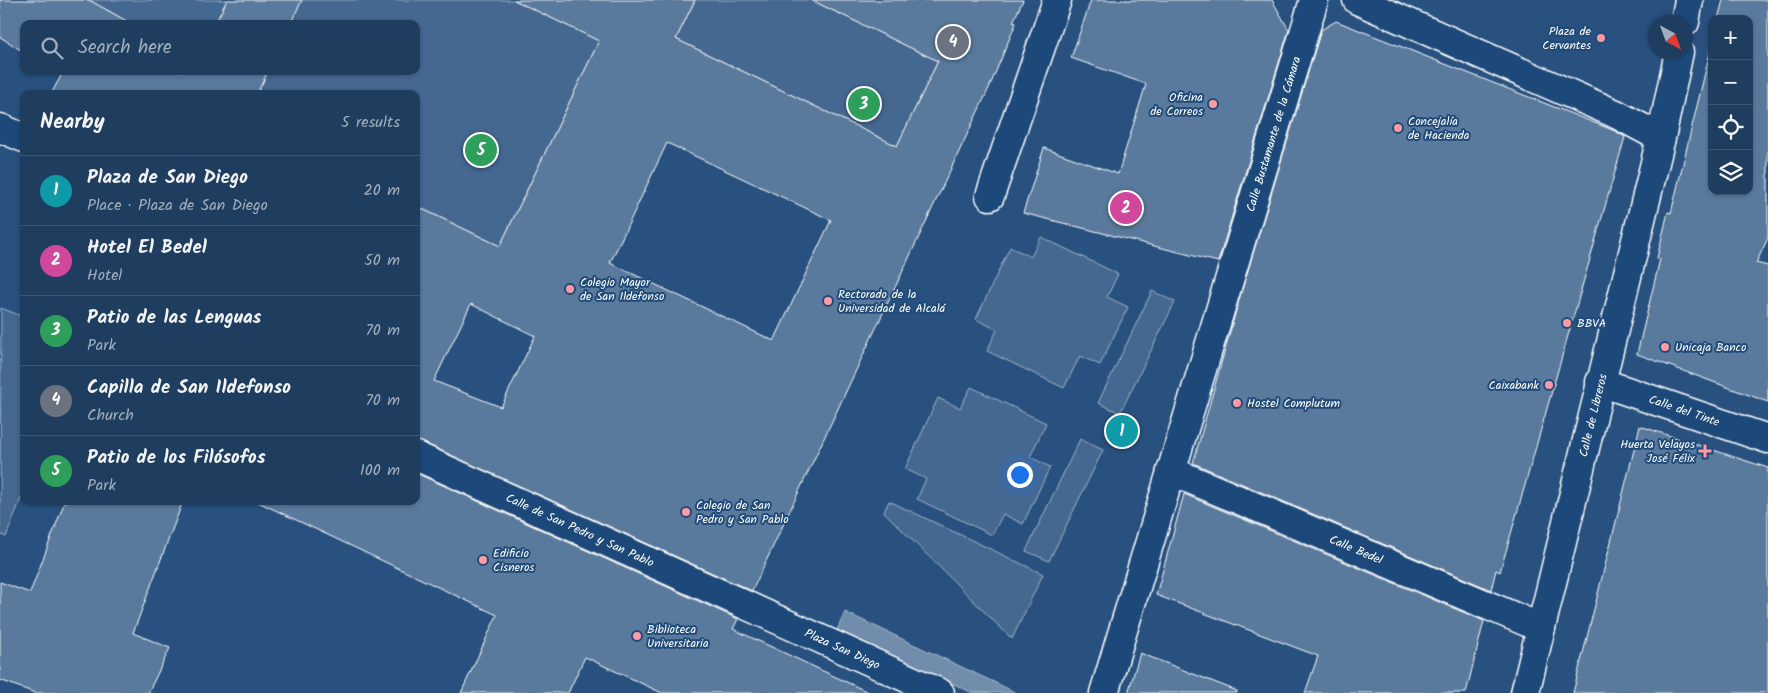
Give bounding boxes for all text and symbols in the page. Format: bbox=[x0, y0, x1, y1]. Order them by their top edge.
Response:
north arrow bbox=[1648, 15, 1693, 60]
map controls bbox=[1708, 15, 1753, 195]
button: + bbox=[1708, 15, 1753, 60]
search box bbox=[20, 20, 420, 75]
place label: Plaza de Cervantes bbox=[1542, 22, 1592, 55]
pin: 4 bbox=[937, 23, 969, 61]
marker: Plaza de Cervantes bbox=[1595, 32, 1607, 44]
text: Search here bbox=[78, 33, 172, 63]
icon: search bbox=[38, 34, 66, 62]
street label: Calle Bustamante de la Cámara bbox=[1241, 54, 1306, 214]
button: − bbox=[1708, 60, 1753, 105]
pin: 3 bbox=[848, 85, 880, 123]
place label: Oficina de Correos bbox=[1150, 88, 1203, 121]
marker: Oficina de Correos bbox=[1207, 98, 1219, 110]
button: locate bbox=[1708, 105, 1753, 150]
text: Nearby bbox=[40, 106, 105, 139]
text: 5 results bbox=[341, 110, 400, 135]
place label: Concejalía de Hacienda bbox=[1408, 112, 1470, 145]
marker: Concejalía de Hacienda bbox=[1392, 122, 1404, 134]
pin: 5 bbox=[465, 131, 497, 169]
button: layers bbox=[1708, 150, 1753, 195]
text: Plaza de San Diego bbox=[87, 163, 248, 193]
text: 1 bbox=[54, 178, 58, 203]
text: 20 m bbox=[364, 178, 400, 203]
pin: 2 bbox=[1110, 189, 1142, 227]
text: Place · Plaza de San Diego bbox=[87, 193, 268, 218]
text: Hotel El Bedel bbox=[87, 233, 207, 263]
text: 2 bbox=[51, 248, 61, 273]
text: 50 m bbox=[364, 248, 400, 273]
text: Hotel bbox=[87, 263, 122, 288]
place label: Colegio Mayor de San Ildefonso bbox=[580, 273, 664, 306]
marker: Colegio Mayor de San Ildefonso bbox=[564, 283, 576, 295]
place label: Rectorado de la Universidad de Alcalá bbox=[838, 285, 947, 318]
marker: Rectorado de la Universidad de Alcalá bbox=[822, 295, 834, 307]
text: Patio de las Lenguas bbox=[87, 303, 261, 333]
place label: BBVA bbox=[1577, 314, 1606, 333]
marker: BBVA bbox=[1561, 317, 1573, 329]
text: 3 bbox=[52, 318, 60, 343]
text: 70 m bbox=[365, 318, 400, 343]
text: Park bbox=[87, 333, 116, 358]
place label: Unicaja Banco bbox=[1675, 338, 1746, 357]
marker: Unicaja Banco bbox=[1659, 341, 1671, 353]
street label: Calle de Libreros bbox=[1574, 372, 1612, 459]
text: Capilla de San Ildefonso bbox=[87, 373, 291, 403]
place label: Caixabank bbox=[1489, 376, 1539, 395]
marker: Caixabank bbox=[1543, 379, 1555, 391]
text: 4 bbox=[52, 388, 60, 413]
text: 70 m bbox=[365, 388, 400, 413]
street label: Calle del Tinte bbox=[1646, 390, 1723, 432]
place label: Hostel Complutum bbox=[1247, 394, 1340, 413]
marker: Hostel Complutum bbox=[1231, 397, 1243, 409]
text: Church bbox=[87, 403, 134, 428]
pin: 1 bbox=[1106, 412, 1138, 450]
place label: Huerta Velayos José Félix bbox=[1620, 435, 1696, 468]
text: Patio de los Filósofos bbox=[87, 443, 266, 473]
marker: Huerta Velayos José Félix bbox=[1699, 445, 1711, 457]
text: 5 bbox=[52, 458, 60, 483]
text: 100 m bbox=[360, 458, 400, 483]
your location bbox=[1007, 462, 1033, 488]
text: Park bbox=[87, 473, 116, 498]
street label: Calle de San Pedro y San Pablo bbox=[503, 488, 657, 572]
place label: Colegio de San Pedro y San Pablo bbox=[696, 496, 789, 529]
marker: Colegio de San Pedro y San Pablo bbox=[680, 506, 692, 518]
street label: Calle Bedel bbox=[1326, 530, 1386, 569]
place label: Edificio Cisneros bbox=[493, 544, 534, 577]
marker: Edificio Cisneros bbox=[477, 554, 489, 566]
place label: Biblioteca Universitaria bbox=[647, 620, 709, 653]
street label: Plaza San Diego bbox=[801, 623, 883, 674]
marker: Biblioteca Universitaria bbox=[631, 630, 643, 642]

